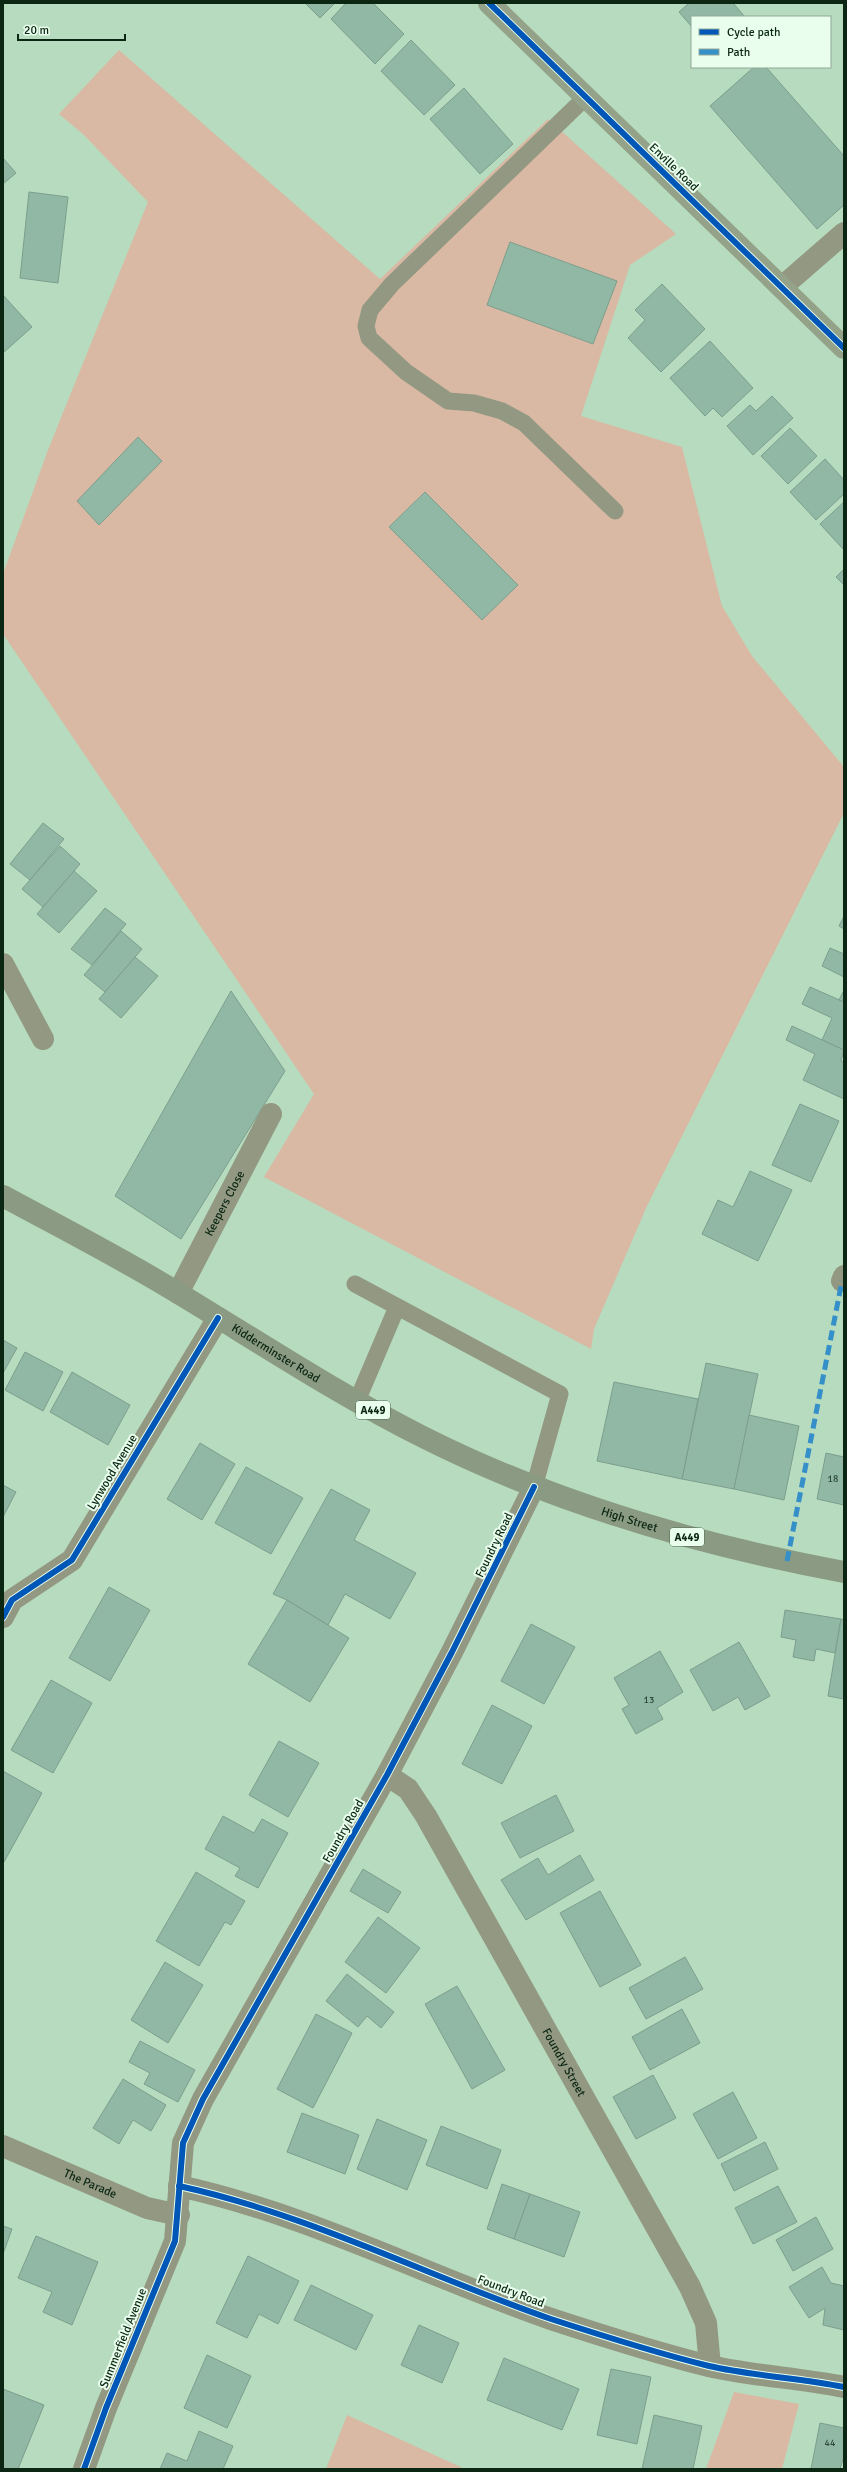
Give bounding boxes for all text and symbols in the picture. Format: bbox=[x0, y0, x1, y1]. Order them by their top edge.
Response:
scale bar bbox=[18, 16, 125, 42]
legend bbox=[691, 16, 831, 68]
text: 20 m bbox=[24, 23, 49, 38]
text: Cycle path bbox=[727, 25, 780, 40]
text: Path bbox=[727, 45, 750, 60]
street label: Enville Road bbox=[646, 140, 701, 195]
street label: Keepers Close bbox=[202, 1168, 248, 1239]
street label: Kidderminster Road bbox=[229, 1321, 323, 1386]
road number: A449 bbox=[356, 1401, 390, 1419]
street label: Lynwood Avenue bbox=[84, 1432, 141, 1513]
house number: 18 bbox=[828, 1473, 838, 1485]
street label: High Street bbox=[599, 1504, 659, 1536]
street label: Foundry Road bbox=[472, 1510, 517, 1580]
road number: A449 bbox=[670, 1528, 704, 1546]
house number: 13 bbox=[644, 1694, 654, 1706]
street label: Foundry Road bbox=[319, 1797, 368, 1865]
street label: Foundry Street bbox=[538, 2026, 589, 2099]
street label: The Parade bbox=[61, 2166, 119, 2202]
street label: Foundry Road bbox=[475, 2272, 546, 2311]
street label: Summerfield Avenue bbox=[97, 2286, 150, 2390]
house number: 44 bbox=[825, 2437, 836, 2449]

